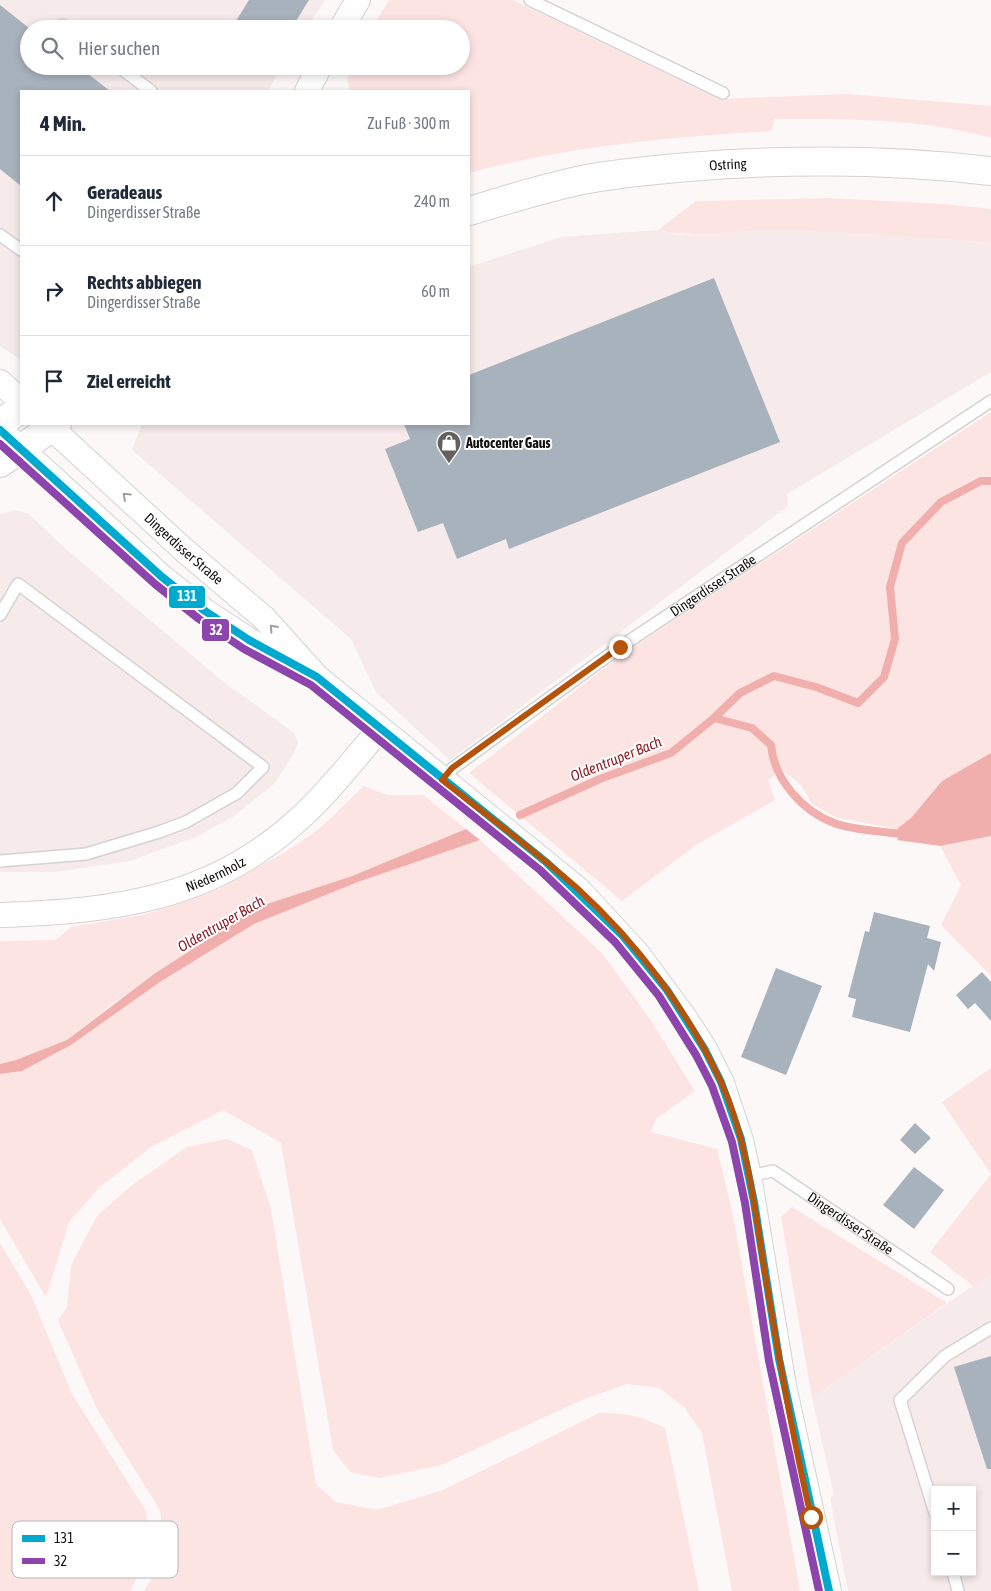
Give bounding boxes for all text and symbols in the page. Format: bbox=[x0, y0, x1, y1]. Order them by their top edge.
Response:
search box bbox=[20, 20, 470, 75]
icon: search bbox=[38, 34, 66, 62]
text: Hier suchen bbox=[78, 37, 160, 59]
text: 4 Min. bbox=[40, 111, 86, 135]
text: Zu Fuß · 300 m bbox=[367, 114, 450, 132]
street label: Ostring bbox=[709, 155, 747, 173]
text: Geradeaus bbox=[87, 181, 162, 203]
icon: ahead bbox=[40, 187, 68, 215]
text: 240 m bbox=[414, 192, 450, 210]
text: Dingerdisser Straße bbox=[87, 203, 201, 221]
text: Rechts abbiegen bbox=[87, 271, 202, 293]
icon: right bbox=[40, 277, 68, 305]
text: 60 m bbox=[421, 282, 450, 300]
text: Dingerdisser Straße bbox=[87, 293, 201, 311]
icon: arrive bbox=[40, 367, 68, 395]
text: Ziel erreicht bbox=[87, 370, 171, 392]
shop icon: Autocenter Gaus bbox=[436, 430, 462, 464]
place label: Autocenter Gaus bbox=[465, 435, 550, 451]
one-way arrow bbox=[122, 493, 131, 502]
street label: Dingerdisser Straße bbox=[141, 510, 226, 588]
street label: Dingerdisser Straße bbox=[667, 551, 759, 620]
line badge: 131 bbox=[168, 585, 206, 609]
text: 131 bbox=[177, 588, 197, 604]
line badge: 32 bbox=[201, 618, 230, 642]
text: 32 bbox=[209, 622, 223, 638]
one-way arrow bbox=[270, 624, 279, 633]
route end bbox=[609, 636, 632, 659]
water label: Oldentruper Bach bbox=[568, 732, 664, 785]
street label: Niedernholz bbox=[184, 853, 248, 895]
water label: Oldentruper Bach bbox=[174, 892, 267, 955]
street label: Dingerdisser Straße bbox=[805, 1189, 896, 1258]
map controls bbox=[931, 1486, 976, 1576]
button: + bbox=[931, 1486, 976, 1531]
route start bbox=[800, 1506, 823, 1529]
legend bbox=[12, 1521, 178, 1578]
text: 131 bbox=[54, 1530, 74, 1546]
button: − bbox=[931, 1531, 976, 1576]
text: 32 bbox=[54, 1553, 67, 1569]

